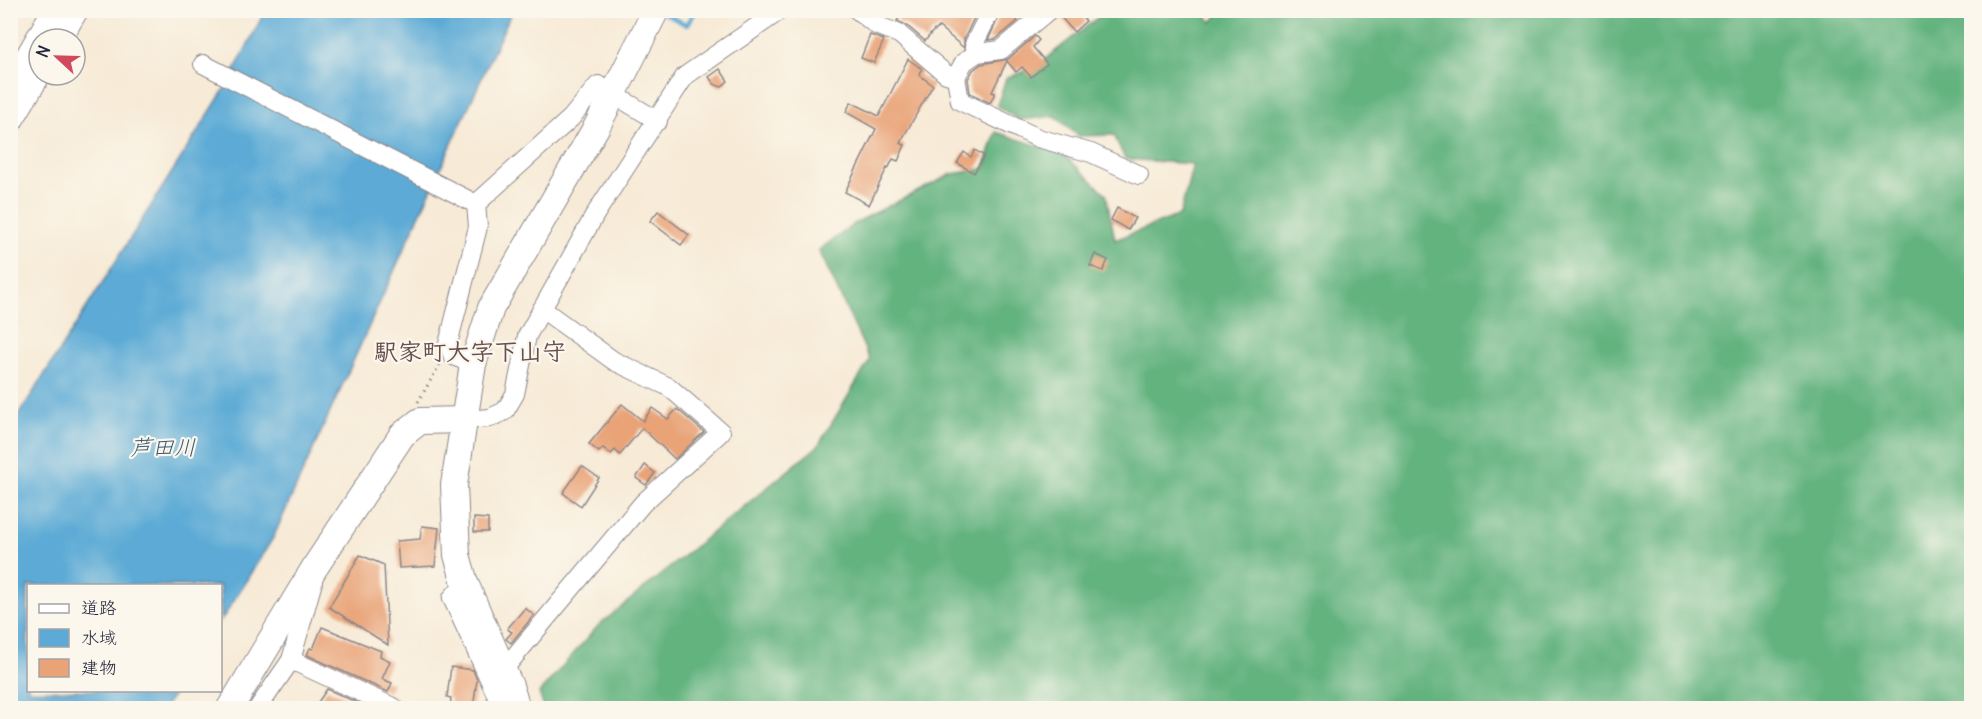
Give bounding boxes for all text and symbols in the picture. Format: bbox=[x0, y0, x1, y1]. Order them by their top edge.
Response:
north arrow bbox=[27, 27, 87, 87]
text: N bbox=[32, 43, 54, 60]
district label: 駅家町大字下山守 bbox=[374, 336, 566, 366]
water label: 芦田川 bbox=[130, 433, 196, 461]
legend bbox=[27, 584, 222, 692]
text: 道路 bbox=[81, 596, 117, 619]
text: 水域 bbox=[81, 626, 117, 649]
text: 建物 bbox=[81, 656, 117, 679]

